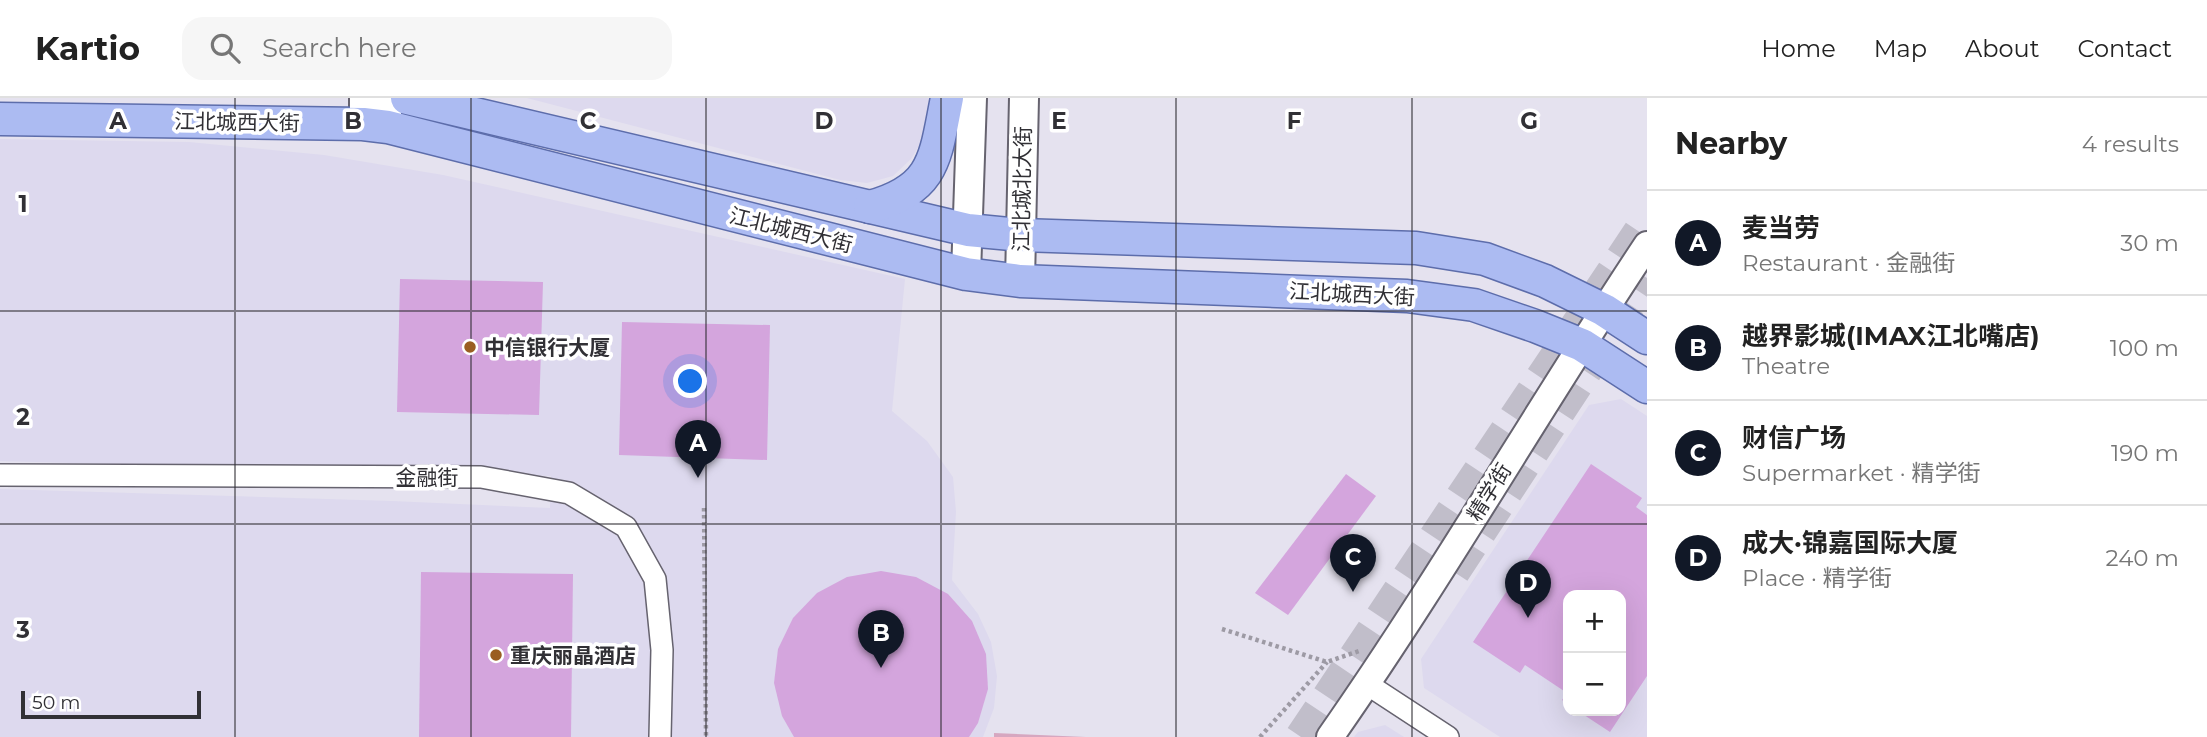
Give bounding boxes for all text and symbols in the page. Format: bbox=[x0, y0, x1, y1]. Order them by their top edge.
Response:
search box bbox=[182, 17, 672, 80]
text: Kartio bbox=[35, 28, 140, 68]
icon: search bbox=[206, 29, 244, 67]
text: Search here bbox=[262, 32, 417, 64]
text: Home bbox=[1761, 34, 1836, 63]
text: Map bbox=[1874, 34, 1927, 63]
text: About bbox=[1965, 34, 2039, 63]
text: Contact bbox=[2077, 34, 2172, 63]
text: A bbox=[108, 107, 127, 135]
text: B bbox=[344, 107, 362, 135]
text: C bbox=[580, 107, 597, 135]
text: D bbox=[815, 107, 834, 135]
text: E bbox=[1051, 107, 1067, 135]
text: F bbox=[1287, 107, 1302, 135]
text: G bbox=[1520, 107, 1538, 135]
street label: 江北城西大街 bbox=[174, 108, 300, 136]
text: Nearby bbox=[1675, 125, 1787, 162]
street label: 江北城北大街 bbox=[1008, 126, 1036, 252]
text: 4 results bbox=[2082, 130, 2179, 158]
text: 1 bbox=[18, 190, 28, 218]
street label: 江北城西大街 bbox=[727, 203, 855, 257]
text: 麦当劳 bbox=[1742, 212, 1820, 244]
text: A bbox=[1689, 229, 1707, 257]
text: 30 m bbox=[2120, 229, 2179, 257]
text: Restaurant · 金融街 bbox=[1742, 249, 1955, 277]
street label: 江北城西大街 bbox=[1288, 278, 1416, 310]
text: 越界影城(IMAX江北嘴店) bbox=[1742, 320, 2039, 352]
text: B bbox=[1689, 334, 1707, 362]
text: 100 m bbox=[2110, 334, 2179, 362]
place label: 中信银行大厦 bbox=[484, 335, 610, 360]
marker: 中信银行大厦 bbox=[462, 339, 478, 355]
text: Theatre bbox=[1742, 352, 1830, 380]
your location bbox=[673, 364, 707, 398]
text: 2 bbox=[16, 403, 30, 431]
pin: A bbox=[675, 420, 721, 478]
text: 财信广场 bbox=[1742, 422, 1846, 454]
text: C bbox=[1690, 439, 1706, 467]
text: 190 m bbox=[2111, 439, 2179, 467]
street label: 精学街 bbox=[1462, 459, 1516, 525]
text: Supermarket · 精学街 bbox=[1742, 459, 1981, 487]
street label: 金融街 bbox=[396, 465, 459, 490]
text: 成大·锦嘉国际大厦 bbox=[1742, 527, 1958, 559]
pin: C bbox=[1330, 534, 1376, 592]
text: D bbox=[1689, 544, 1708, 572]
text: 240 m bbox=[2106, 544, 2179, 572]
pin: D bbox=[1505, 560, 1551, 618]
text: Place · 精学街 bbox=[1742, 564, 1892, 592]
map controls bbox=[1563, 590, 1626, 716]
button: + bbox=[1563, 590, 1626, 653]
pin: B bbox=[858, 610, 904, 668]
text: 3 bbox=[15, 616, 30, 644]
place label: 重庆丽晶酒店 bbox=[510, 643, 636, 668]
marker: 重庆丽晶酒店 bbox=[488, 647, 504, 663]
button: − bbox=[1563, 653, 1626, 716]
scale bar bbox=[21, 688, 201, 720]
text: 50 m bbox=[32, 691, 80, 714]

